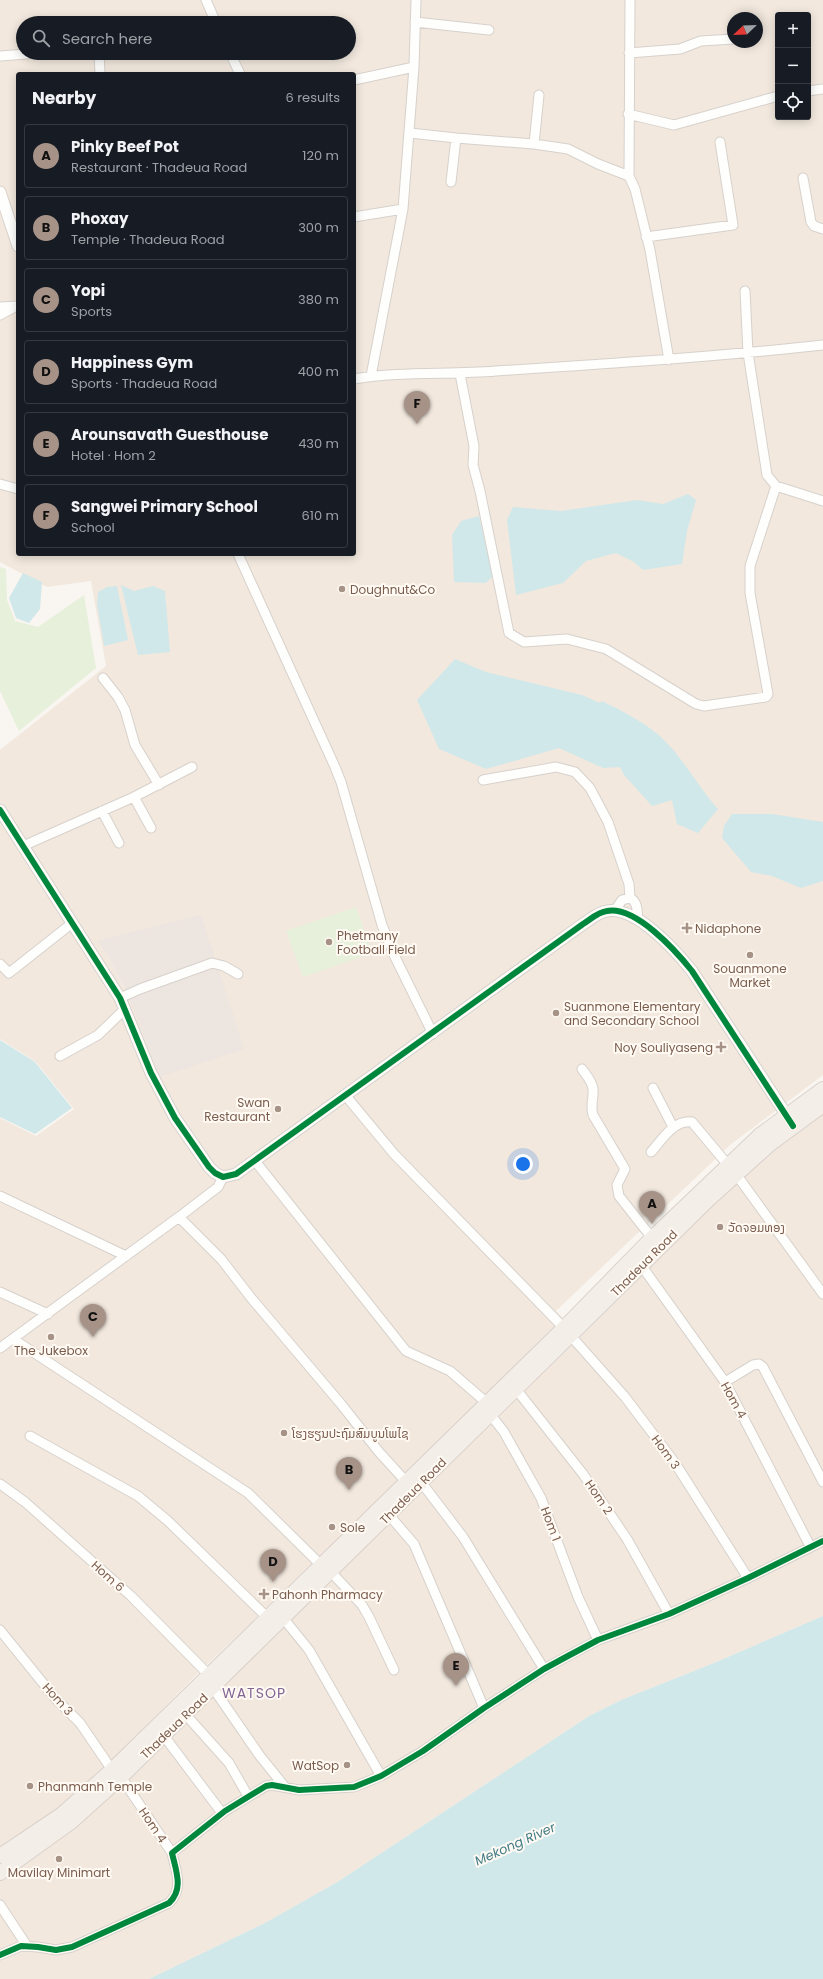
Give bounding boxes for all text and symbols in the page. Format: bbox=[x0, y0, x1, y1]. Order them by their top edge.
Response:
north arrow bbox=[727, 12, 763, 48]
map controls bbox=[775, 12, 811, 120]
button: + bbox=[775, 12, 811, 48]
search box bbox=[16, 16, 356, 60]
icon: search bbox=[30, 27, 52, 49]
text: Search here bbox=[62, 28, 152, 49]
button: − bbox=[775, 48, 811, 84]
button: locate bbox=[775, 84, 811, 120]
text: Nearby bbox=[32, 86, 96, 110]
text: 6 results bbox=[286, 88, 340, 107]
text: Pinky Beef Pot bbox=[71, 136, 179, 157]
text: A bbox=[41, 146, 51, 165]
text: 120 m bbox=[302, 146, 339, 165]
text: Restaurant · Thadeua Road bbox=[71, 158, 247, 177]
text: Phoxay bbox=[71, 208, 129, 229]
text: B bbox=[42, 218, 50, 237]
text: 300 m bbox=[298, 218, 339, 237]
text: Temple · Thadeua Road bbox=[71, 230, 225, 249]
text: Yopi bbox=[71, 280, 105, 301]
text: C bbox=[41, 290, 51, 309]
text: 380 m bbox=[298, 290, 339, 309]
text: Sports bbox=[71, 302, 112, 321]
text: Happiness Gym bbox=[71, 352, 193, 373]
text: D bbox=[41, 362, 51, 381]
text: 400 m bbox=[298, 362, 339, 381]
text: Sports · Thadeua Road bbox=[71, 374, 217, 393]
pin: F bbox=[404, 391, 430, 424]
text: Arounsavath Guesthouse bbox=[71, 424, 268, 445]
text: E bbox=[42, 434, 50, 453]
text: 430 m bbox=[298, 434, 339, 453]
text: Hotel · Hom 2 bbox=[71, 446, 156, 465]
text: Sangwei Primary School bbox=[71, 496, 258, 517]
text: F bbox=[42, 506, 50, 525]
text: 610 m bbox=[302, 506, 339, 525]
text: School bbox=[71, 518, 115, 537]
place label: Doughnut&Co bbox=[350, 581, 435, 598]
marker: Doughnut&Co bbox=[337, 584, 347, 594]
place label: Nidaphone bbox=[695, 920, 761, 937]
marker: Nidaphone bbox=[682, 923, 692, 933]
place label: Phetmany Football Field bbox=[337, 927, 416, 958]
marker: Phetmany Football Field bbox=[324, 937, 334, 947]
marker: Souanmone Market bbox=[745, 950, 755, 960]
place label: Souanmone Market bbox=[713, 960, 787, 991]
place label: Suanmone Elementary and Secondary School bbox=[564, 998, 701, 1029]
marker: Suanmone Elementary and Secondary School bbox=[551, 1008, 561, 1018]
place label: Noy Souliyaseng bbox=[614, 1039, 713, 1056]
marker: Noy Souliyaseng bbox=[716, 1042, 726, 1052]
place label: Swan Restaurant bbox=[204, 1094, 270, 1125]
marker: Swan Restaurant bbox=[273, 1104, 283, 1114]
your location bbox=[513, 1154, 533, 1174]
pin: A bbox=[639, 1191, 665, 1224]
place label: ວັດຈອມທອງ bbox=[728, 1219, 785, 1236]
marker: ວັດຈອມທອງ bbox=[715, 1222, 725, 1232]
street label: Thadeua Road bbox=[607, 1226, 681, 1300]
pin: C bbox=[80, 1304, 106, 1337]
marker: The Jukebox bbox=[46, 1332, 56, 1342]
place label: The Jukebox bbox=[14, 1342, 88, 1359]
street label: Hom 4 bbox=[717, 1379, 751, 1422]
place label: ໂຮງຮຽນປະຖົມສົມບູນໂພໄຊ bbox=[291, 1425, 409, 1442]
marker: ໂຮງຮຽນປະຖົມສົມບູນໂພໄຊ bbox=[279, 1428, 289, 1438]
street label: Hom 3 bbox=[648, 1431, 684, 1473]
street label: Thadeua Road bbox=[376, 1454, 450, 1528]
pin: B bbox=[336, 1457, 362, 1490]
street label: Hom 2 bbox=[581, 1476, 617, 1518]
street label: Hom 1 bbox=[537, 1504, 565, 1544]
place label: Sole bbox=[340, 1519, 365, 1536]
marker: Sole bbox=[327, 1522, 337, 1532]
pin: D bbox=[260, 1549, 286, 1582]
street label: Hom 6 bbox=[88, 1557, 128, 1595]
place label: Pahonh Pharmacy bbox=[272, 1586, 383, 1603]
marker: Pahonh Pharmacy bbox=[259, 1589, 269, 1599]
pin: E bbox=[443, 1653, 469, 1686]
street label: Hom 3 bbox=[39, 1679, 77, 1719]
district label: WATSOP bbox=[222, 1683, 286, 1703]
street label: Thadeua Road bbox=[136, 1689, 212, 1763]
place label: WatSop bbox=[292, 1757, 339, 1774]
marker: WatSop bbox=[342, 1760, 352, 1770]
place label: Phanmanh Temple bbox=[38, 1778, 152, 1795]
marker: Phanmanh Temple bbox=[25, 1781, 35, 1791]
street label: Hom 4 bbox=[135, 1804, 171, 1846]
water label: Mekong River bbox=[472, 1817, 559, 1870]
marker: Mavilay Minimart bbox=[54, 1854, 64, 1864]
place label: Mavilay Minimart bbox=[8, 1864, 110, 1881]

